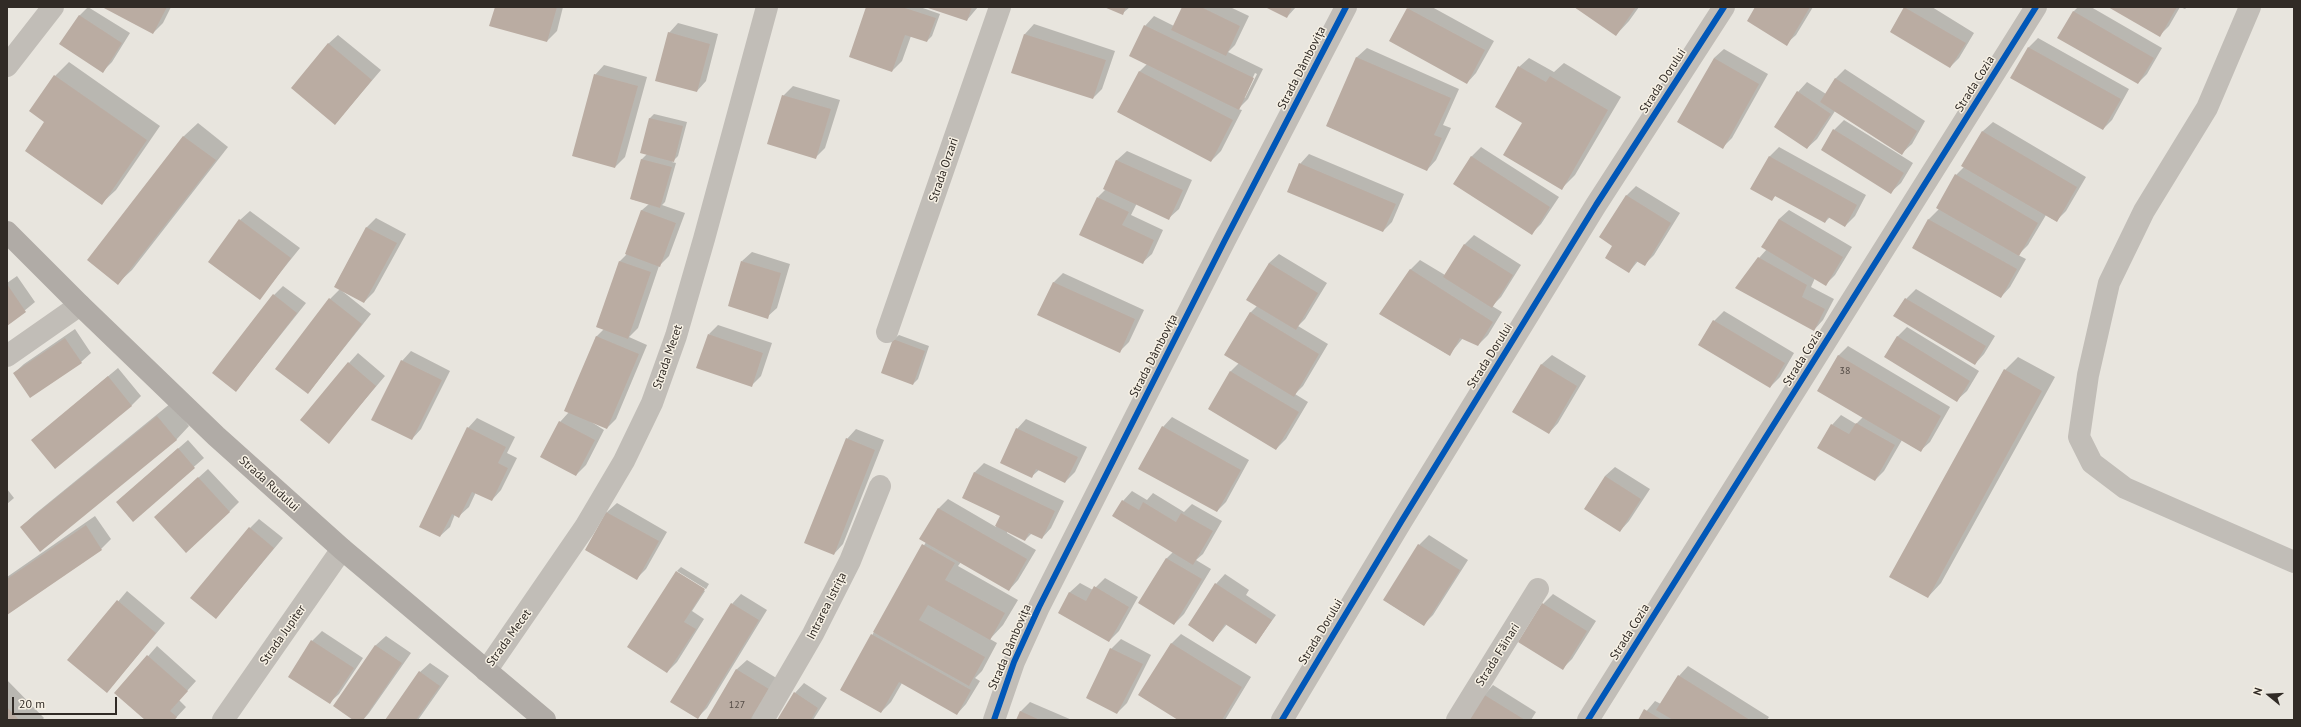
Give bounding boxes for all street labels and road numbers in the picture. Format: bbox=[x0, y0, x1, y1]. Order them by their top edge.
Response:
street label: Strada Dâmbovița bbox=[1275, 24, 1329, 112]
street label: Strada Dorului bbox=[1637, 46, 1689, 116]
street label: Strada Cozia bbox=[1952, 53, 1998, 115]
street label: Strada Orzari bbox=[926, 136, 962, 204]
street label: Strada Dâmbovița bbox=[1127, 312, 1181, 400]
street label: Strada Dorului bbox=[1464, 321, 1516, 391]
street label: Strada Mecet bbox=[650, 323, 686, 391]
street label: Strada Cozia bbox=[1780, 327, 1826, 389]
street label: Strada Rudului bbox=[236, 453, 302, 515]
street label: Intrarea Istrița bbox=[804, 570, 850, 642]
street label: Strada Dorului bbox=[1296, 597, 1346, 667]
street label: Strada Cozia bbox=[1607, 601, 1653, 663]
street label: Strada Jupiter bbox=[257, 602, 309, 668]
street label: Strada Dâmbovița bbox=[986, 602, 1034, 692]
street label: Strada Mecet bbox=[484, 607, 534, 669]
street label: Strada Făinari bbox=[1473, 621, 1523, 689]

